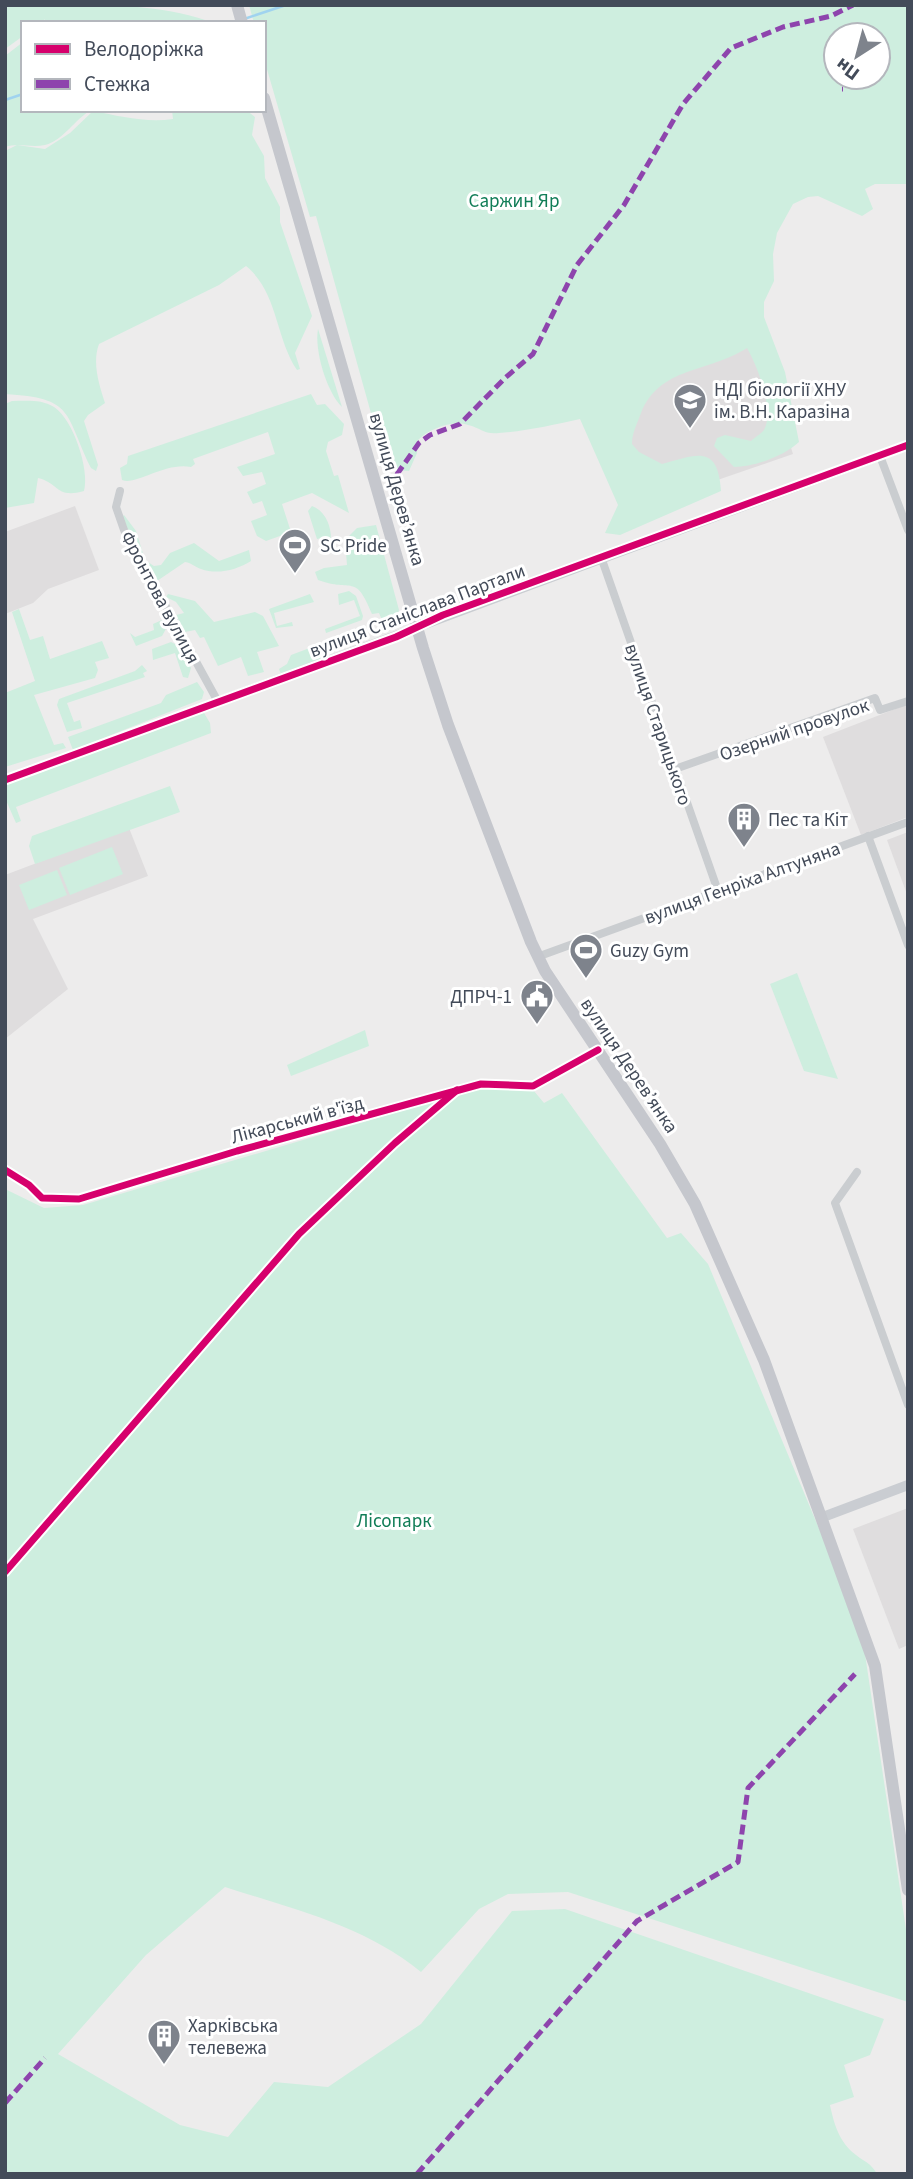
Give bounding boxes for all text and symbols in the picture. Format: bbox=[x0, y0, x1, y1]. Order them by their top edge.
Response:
legend bbox=[21, 21, 266, 112]
north arrow bbox=[822, 21, 892, 91]
text: Велодоріжка bbox=[84, 34, 204, 64]
text: Пн bbox=[830, 51, 865, 86]
text: Стежка bbox=[84, 69, 150, 99]
park label: Саржин Яр bbox=[469, 188, 559, 215]
place label: НДІ біології ХНУ ім. В.Н. Каразіна bbox=[714, 377, 850, 426]
school or university icon: НДІ біології ХНУ ім. В.Н. Каразіна bbox=[671, 381, 709, 430]
street label: вулиця Дерев’янка bbox=[362, 410, 431, 569]
sports icon: SC Pride bbox=[276, 526, 314, 575]
street label: Фронтова вулиця bbox=[113, 527, 206, 669]
place label: SC Pride bbox=[320, 533, 387, 560]
street label: вулиця Станіслава Партали bbox=[306, 558, 529, 665]
street label: вулиця Старицького bbox=[617, 640, 698, 809]
street label: Озерний провулок bbox=[716, 692, 873, 769]
building icon: Пес та Кіт bbox=[725, 800, 763, 849]
place label: Пес та Кіт bbox=[768, 807, 849, 834]
street label: вулиця Генріха Алтуняна bbox=[641, 835, 844, 931]
sports icon: Guzy Gym bbox=[567, 931, 605, 980]
place label: Guzy Gym bbox=[610, 938, 689, 965]
public building icon: ДПРЧ-1 bbox=[518, 977, 556, 1026]
place label: ДПРЧ-1 bbox=[450, 984, 512, 1011]
street label: вулиця Дерев’янка bbox=[573, 993, 684, 1139]
street label: Лікарський в'їзд bbox=[228, 1090, 367, 1151]
park label: Лісопарк bbox=[356, 1508, 432, 1535]
place label: Харківська телевежа bbox=[188, 2013, 278, 2062]
building icon: Харківська телевежа bbox=[145, 2017, 183, 2066]

